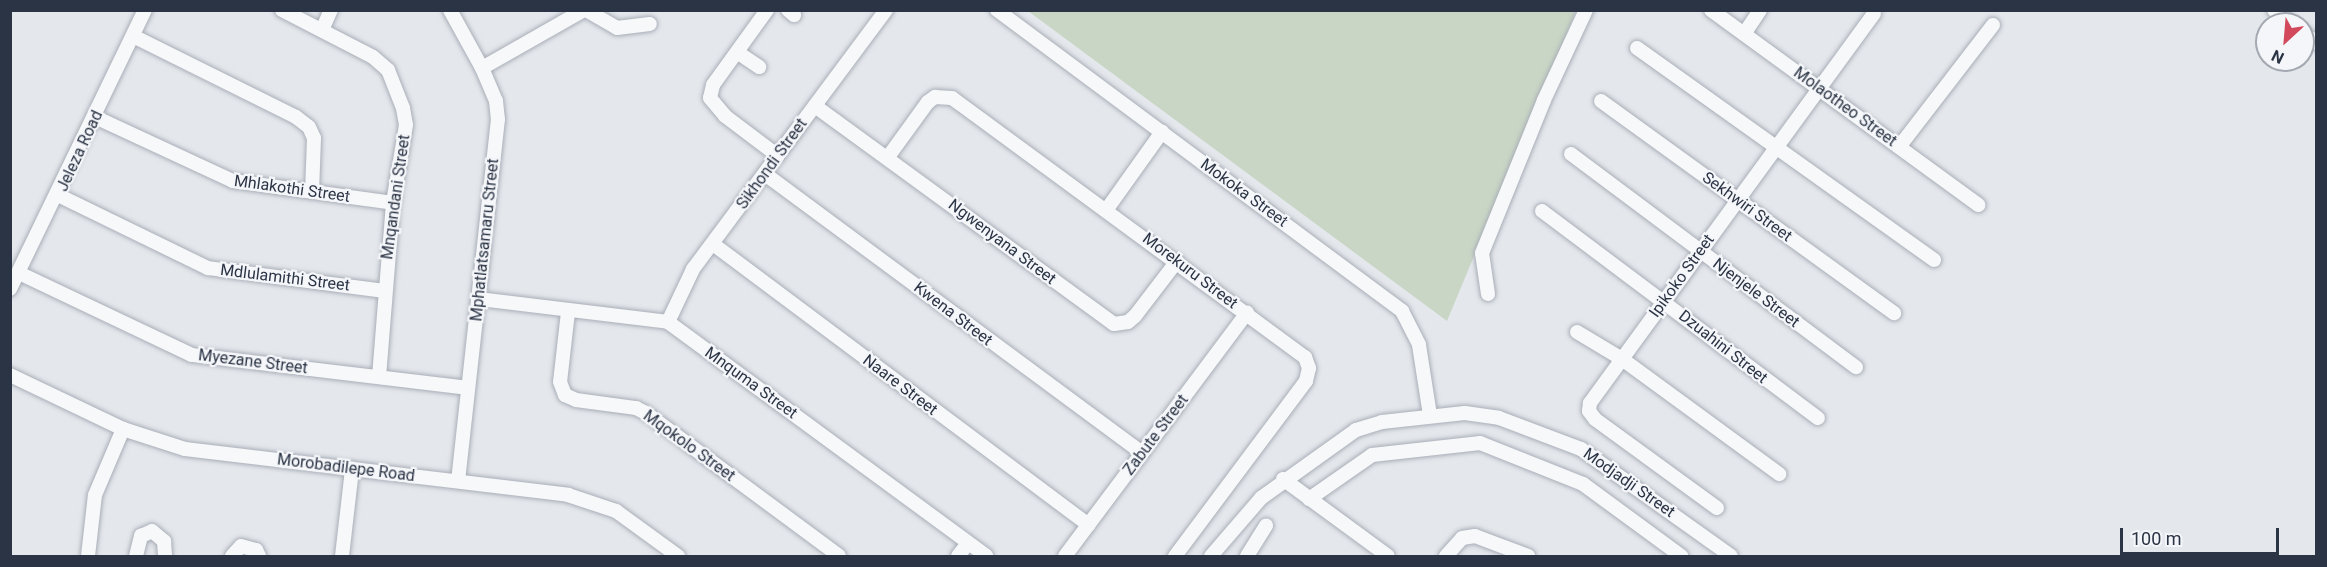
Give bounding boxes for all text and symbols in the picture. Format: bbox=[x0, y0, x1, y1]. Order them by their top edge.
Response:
north arrow bbox=[2255, 12, 2315, 72]
text: N bbox=[2269, 46, 2287, 68]
street label: Molaotheo Street bbox=[1790, 63, 1900, 151]
street label: Jeleza Road bbox=[53, 108, 107, 194]
street label: Sikhondi Street bbox=[733, 115, 811, 213]
street label: Mnqandani Street bbox=[378, 133, 414, 261]
street label: Mokoka Street bbox=[1197, 155, 1291, 231]
street label: Mphatlatsamaru Street bbox=[467, 158, 503, 322]
street label: Sekhwiri Street bbox=[1698, 168, 1796, 246]
street label: Mhlakothi Street bbox=[233, 171, 351, 207]
street label: Ngwenyana Street bbox=[944, 195, 1060, 289]
street label: Morekuru Street bbox=[1139, 229, 1241, 313]
street label: Ipikoko Street bbox=[1645, 231, 1719, 321]
street label: Njenjele Street bbox=[1709, 254, 1803, 332]
street label: Mdlulamithi Street bbox=[219, 261, 351, 295]
street label: Kwena Street bbox=[910, 278, 996, 350]
street label: Dzuahini Street bbox=[1675, 306, 1771, 388]
street label: Mnquma Street bbox=[701, 343, 801, 423]
street label: Myezane Street bbox=[197, 346, 309, 378]
street label: Naare Street bbox=[859, 351, 941, 419]
street label: Zabute Street bbox=[1119, 391, 1193, 479]
street label: Mqokolo Street bbox=[639, 406, 739, 486]
street label: Modjadji Street bbox=[1579, 444, 1679, 522]
street label: Morobadilepe Road bbox=[276, 450, 416, 486]
scale bar bbox=[2123, 516, 2282, 554]
text: 100 m bbox=[2131, 528, 2182, 549]

